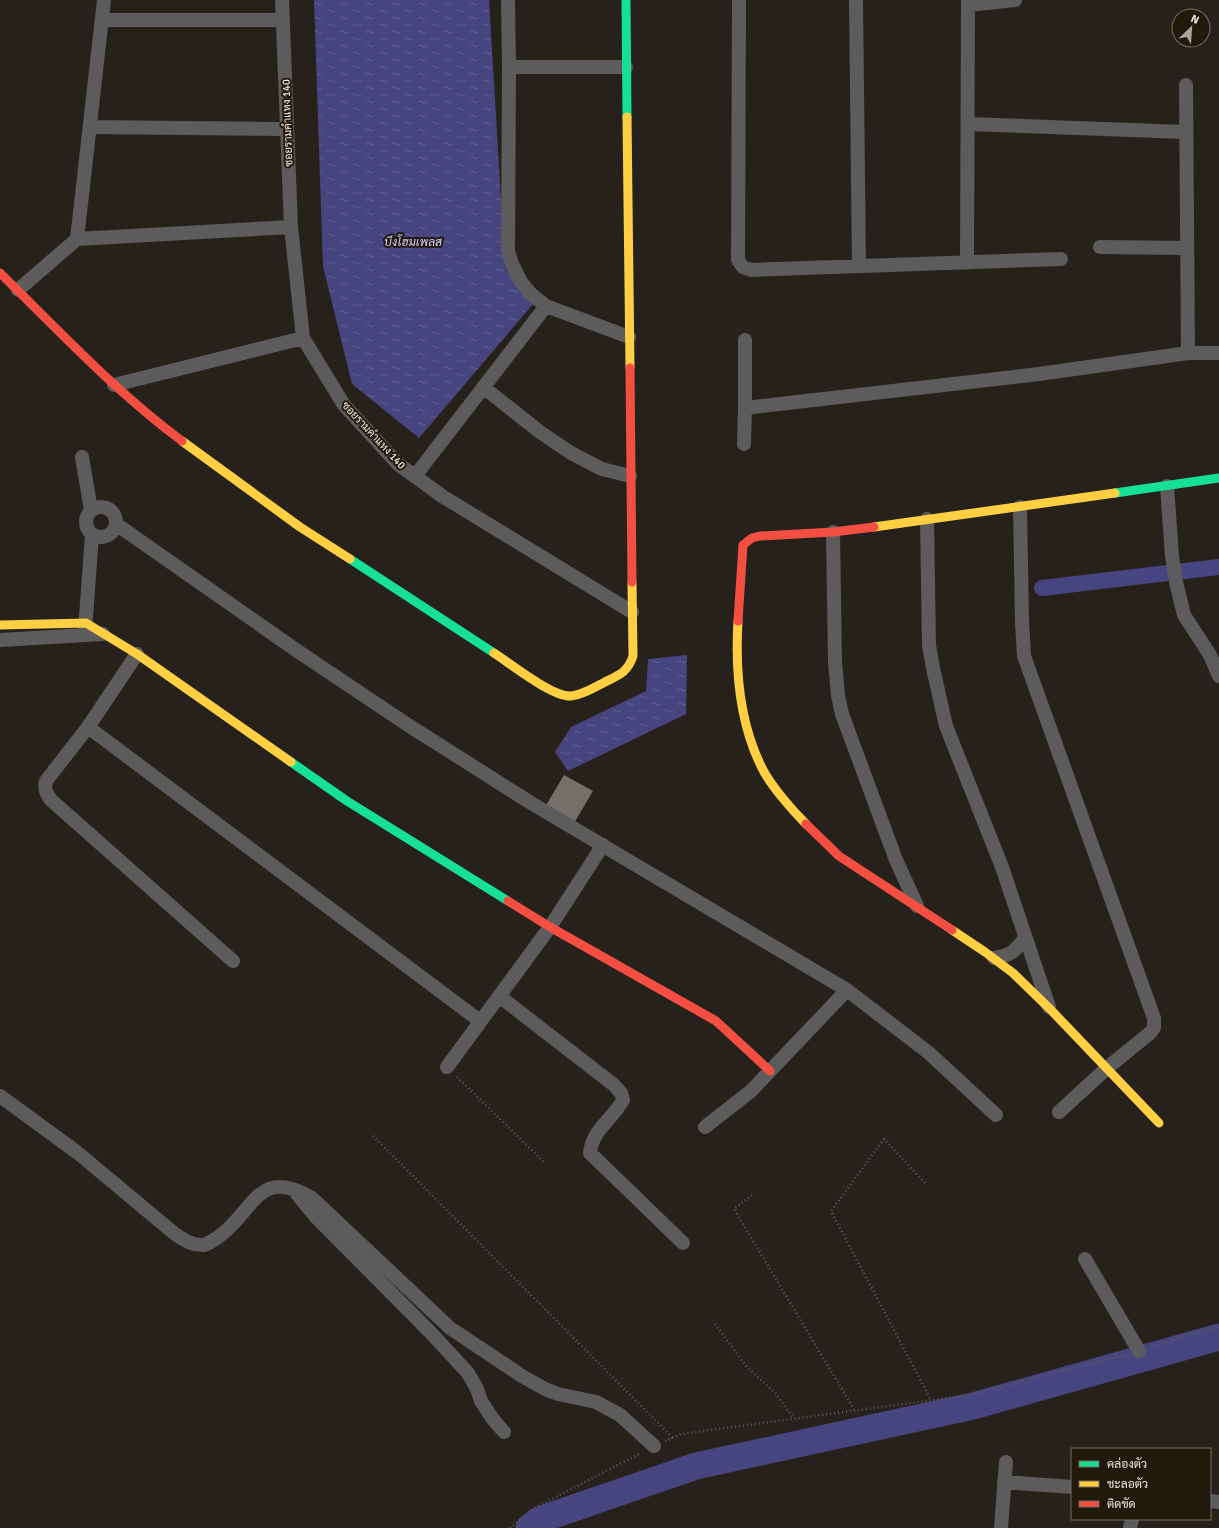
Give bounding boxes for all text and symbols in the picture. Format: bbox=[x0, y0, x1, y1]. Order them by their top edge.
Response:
north arrow bbox=[1171, 8, 1211, 48]
text: N bbox=[1189, 12, 1201, 27]
street label: ซอยรามคำแหง 140 bbox=[278, 79, 296, 167]
water label: บึงโฮมเพลส bbox=[384, 234, 443, 250]
street label: ซอยรามคำแหง 140 bbox=[339, 398, 409, 472]
legend bbox=[1071, 1448, 1211, 1520]
text: คล่องตัว bbox=[1107, 1457, 1147, 1472]
text: ชะลอตัว bbox=[1107, 1477, 1148, 1492]
text: ติดขัด bbox=[1107, 1497, 1136, 1512]

